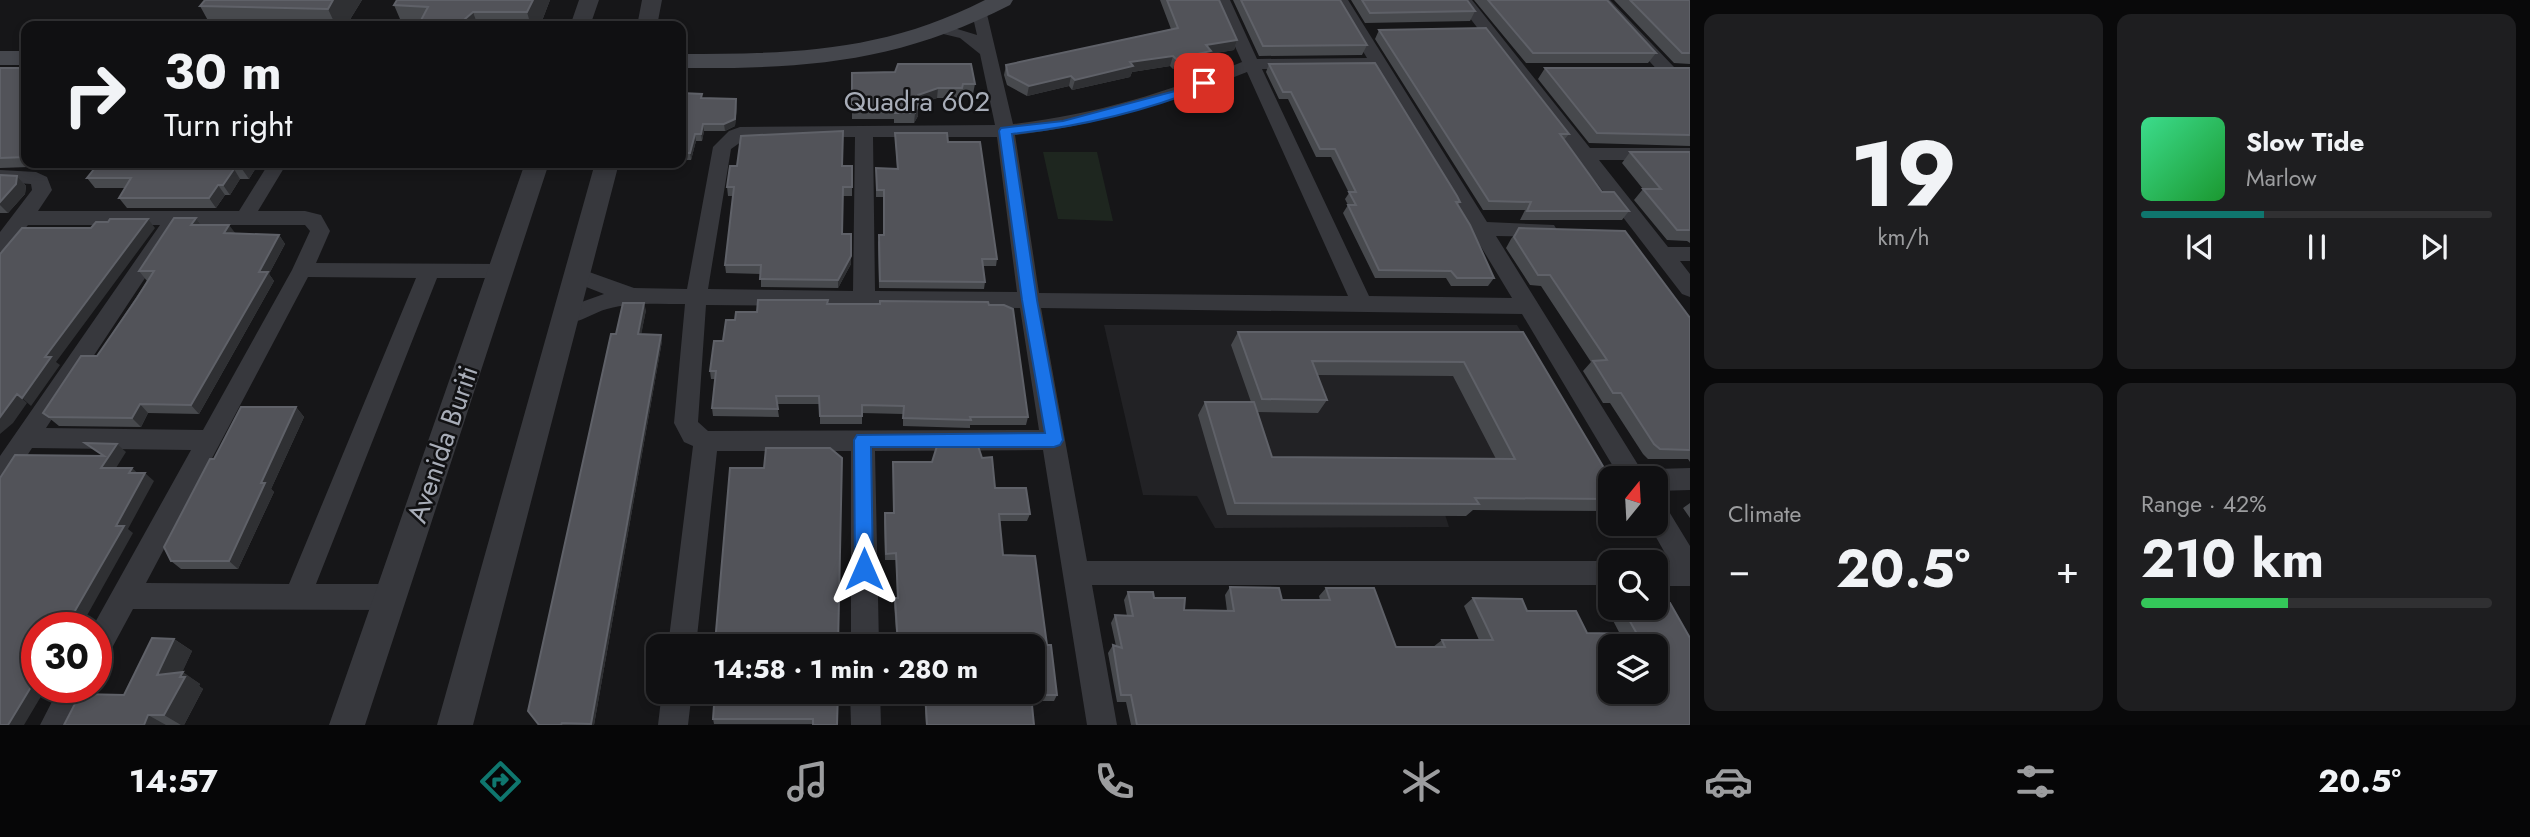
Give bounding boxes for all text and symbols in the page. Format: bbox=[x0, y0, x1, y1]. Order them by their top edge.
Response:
text: 30 m bbox=[164, 37, 282, 107]
icon: right bbox=[49, 49, 140, 140]
pin bbox=[1174, 53, 1234, 113]
icon: arrive bbox=[1185, 64, 1223, 102]
street label: Quadra 602 bbox=[844, 81, 990, 122]
text: Turn right bbox=[164, 102, 293, 148]
text: 19 bbox=[1850, 109, 1957, 240]
text: Slow Tide bbox=[2246, 123, 2365, 161]
text: Marlow bbox=[2246, 161, 2317, 195]
text: km/h bbox=[1878, 220, 1929, 254]
icon: previous bbox=[2181, 228, 2219, 266]
icon: pause bbox=[2298, 228, 2336, 266]
icon: next bbox=[2415, 228, 2453, 266]
street label: Avenida Buriti bbox=[396, 360, 489, 529]
north arrow bbox=[1598, 466, 1668, 536]
map controls bbox=[1598, 466, 1668, 704]
text: Range · 42% bbox=[2141, 487, 2266, 521]
text: Climate bbox=[1728, 497, 1801, 531]
text: 210 km bbox=[2141, 521, 2324, 597]
text: 20.5° bbox=[1836, 531, 1970, 607]
position arrow bbox=[827, 532, 901, 606]
text: − bbox=[1728, 542, 1750, 597]
text: + bbox=[2056, 542, 2079, 597]
button: search bbox=[1598, 550, 1668, 620]
speed limit sign: 30 bbox=[21, 612, 112, 703]
button: layers bbox=[1598, 634, 1668, 704]
text: 14:58 · 1 min · 280 m bbox=[713, 650, 978, 688]
icon: directions bbox=[476, 757, 525, 806]
icon: music bbox=[783, 757, 832, 806]
icon: phone bbox=[1090, 757, 1139, 806]
icon: climate bbox=[1397, 757, 1446, 806]
icon: car bbox=[1704, 757, 1753, 806]
icon: filters bbox=[2011, 757, 2060, 806]
text: 14:57 bbox=[129, 758, 218, 804]
text: 20.5° bbox=[2318, 758, 2401, 804]

